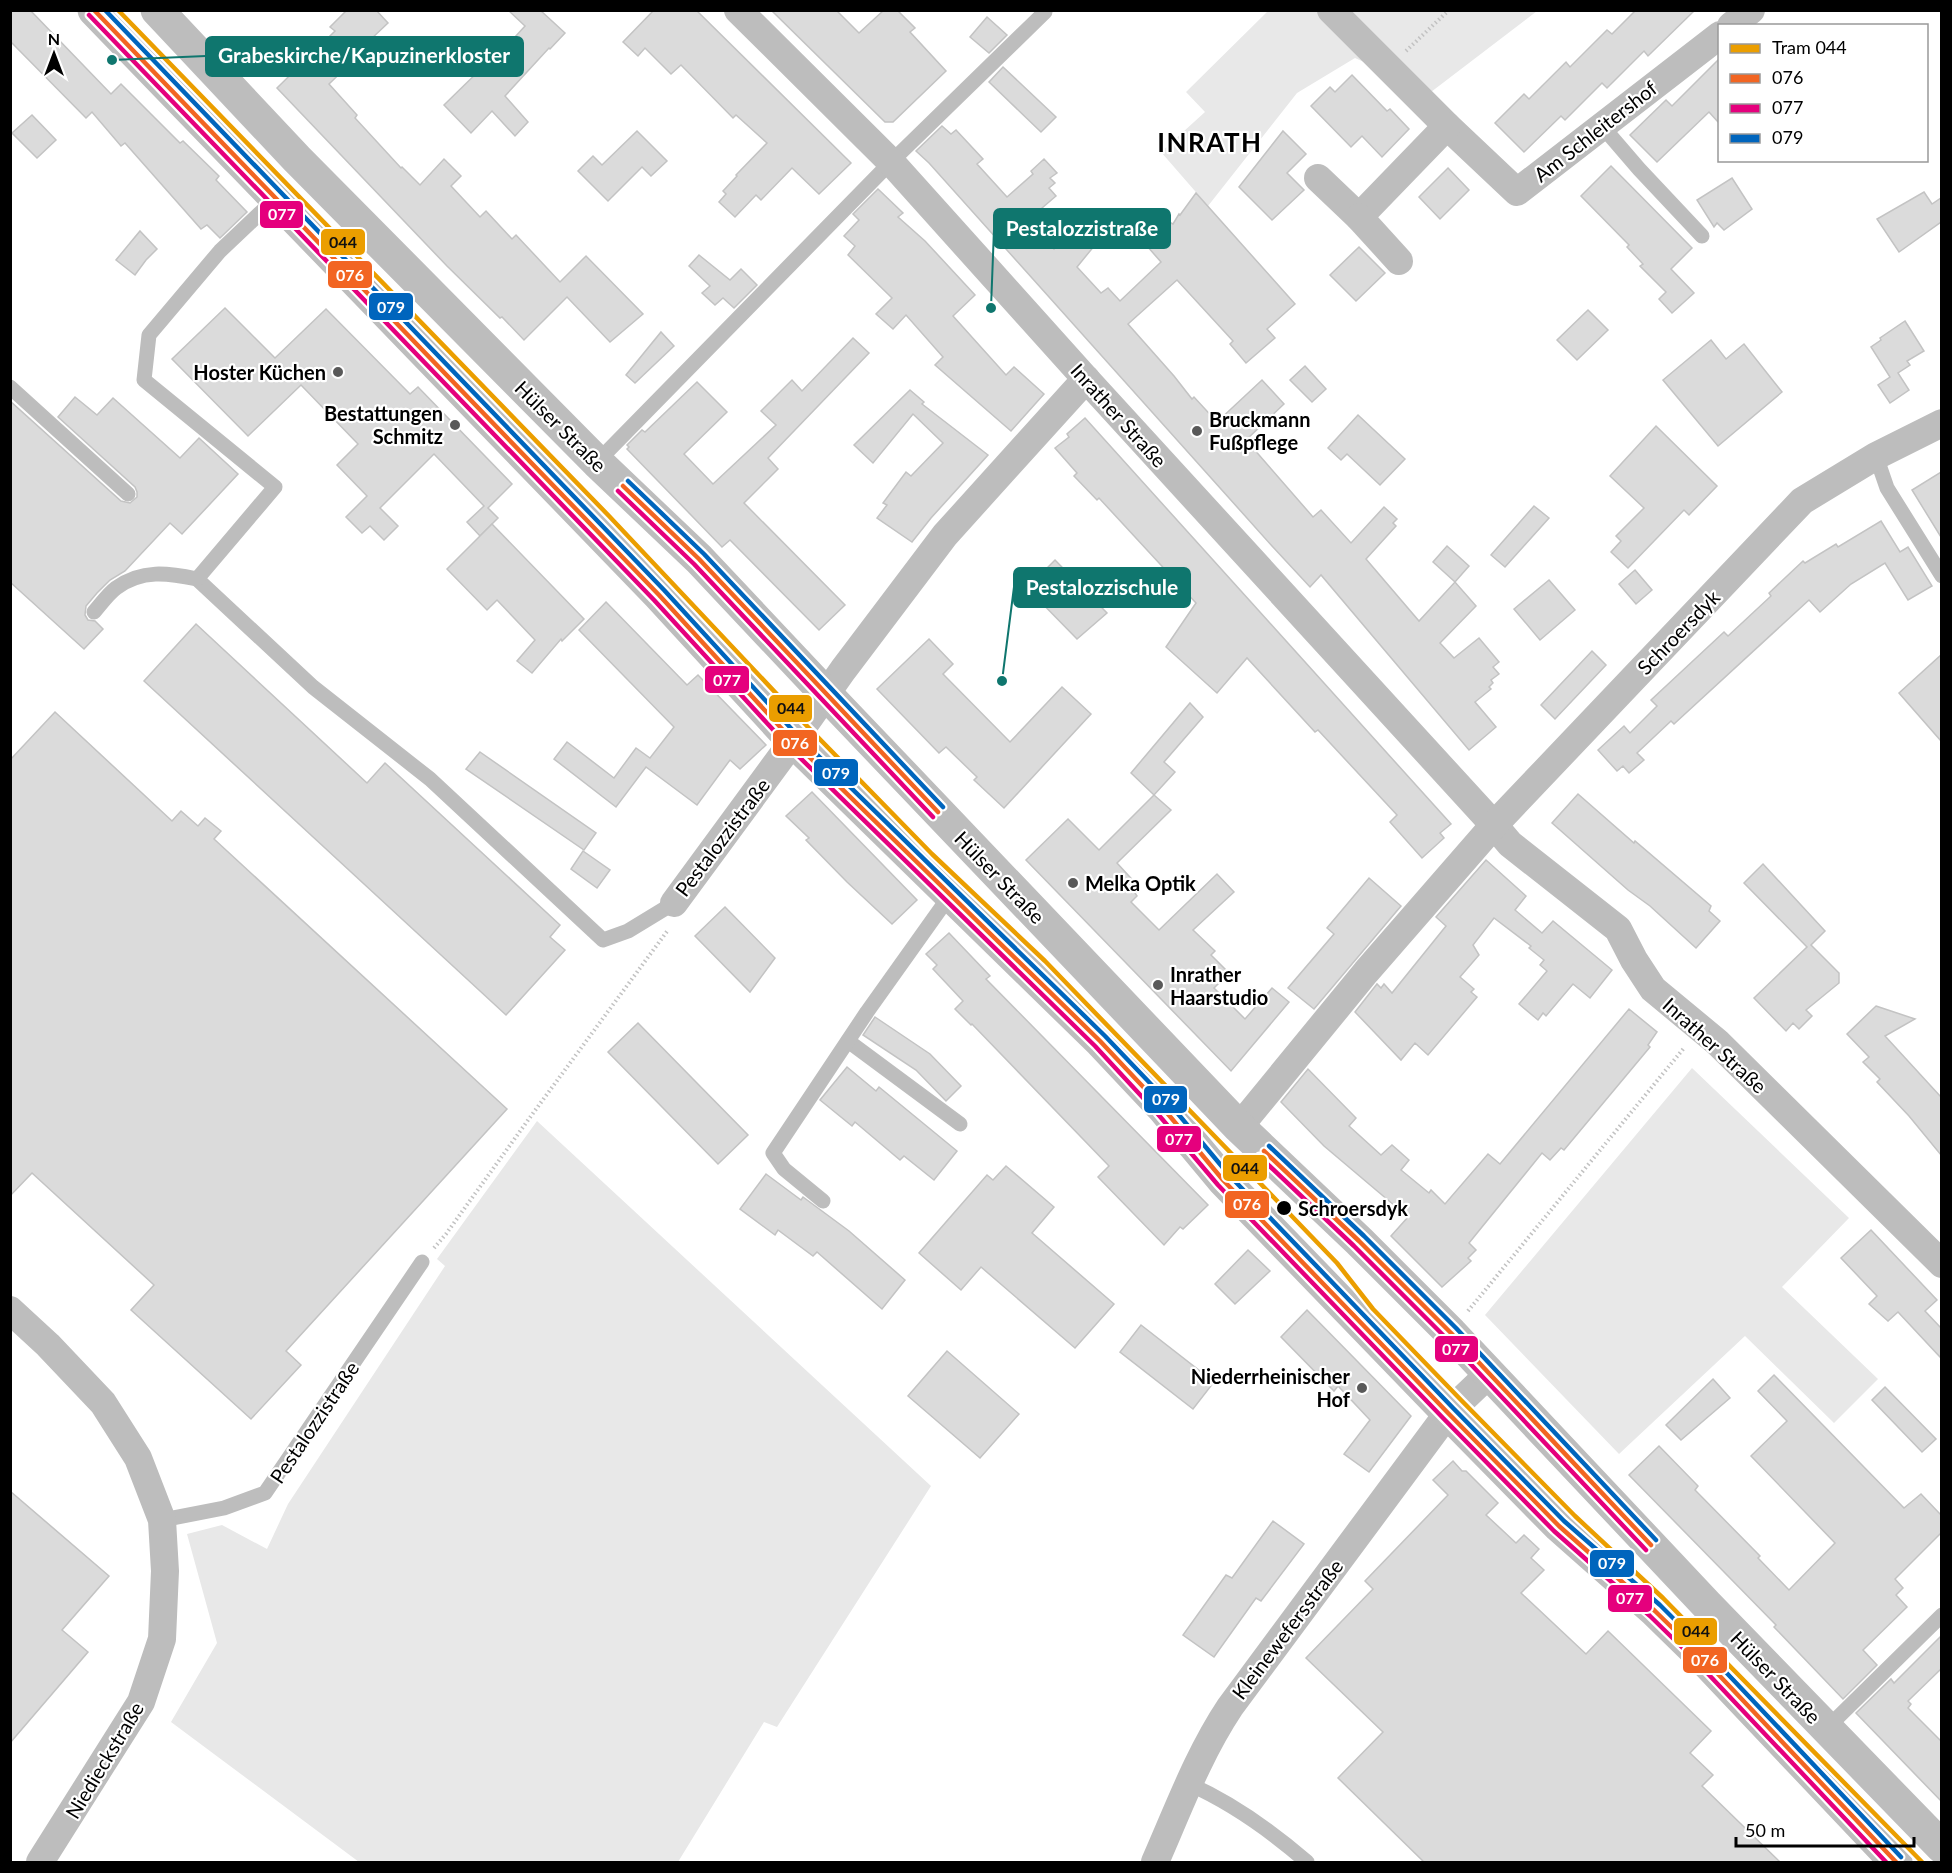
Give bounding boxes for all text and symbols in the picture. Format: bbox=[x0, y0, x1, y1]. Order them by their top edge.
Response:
north arrow bbox=[24, 24, 84, 84]
legend bbox=[1718, 24, 1928, 162]
text: N bbox=[48, 29, 60, 48]
text: Tram 044 bbox=[1772, 36, 1847, 58]
callout: Grabeskirche/Kapuzinerkloster bbox=[206, 37, 523, 76]
text: Grabeskirche/Kapuzinerkloster bbox=[218, 42, 510, 67]
text: 076 bbox=[1772, 66, 1803, 88]
street label: Am Schleitershof bbox=[1529, 76, 1661, 186]
text: 077 bbox=[1772, 96, 1803, 118]
district label: INRATH bbox=[1157, 126, 1263, 158]
text: 079 bbox=[1772, 126, 1803, 148]
line badge: 077 bbox=[259, 200, 304, 229]
text: 077 bbox=[268, 204, 296, 223]
callout: Pestalozzistraße bbox=[994, 209, 1170, 248]
text: Pestalozzistraße bbox=[1006, 215, 1158, 240]
line badge: 044 bbox=[320, 228, 366, 256]
text: 044 bbox=[329, 232, 357, 251]
line badge: 076 bbox=[327, 260, 373, 289]
text: 076 bbox=[336, 265, 364, 284]
line badge: 079 bbox=[368, 292, 414, 321]
text: 079 bbox=[377, 297, 405, 316]
street label: Inrather Straße bbox=[1066, 358, 1172, 472]
place label: Hoster Küchen bbox=[193, 360, 326, 384]
marker: Hoster Küchen bbox=[331, 365, 345, 379]
street label: Hülser Straße bbox=[510, 375, 612, 477]
place label: Bestattungen Schmitz bbox=[324, 401, 443, 448]
place label: Bruckmann Fußpflege bbox=[1209, 407, 1311, 454]
marker: Bestattungen Schmitz bbox=[448, 418, 462, 432]
marker: Bruckmann Fußpflege bbox=[1190, 424, 1204, 438]
callout: Pestalozzischule bbox=[1014, 568, 1190, 607]
text: Pestalozzischule bbox=[1026, 574, 1178, 599]
street label: Schroersdyk bbox=[1632, 584, 1725, 679]
line badge: 077 bbox=[704, 665, 750, 694]
text: 077 bbox=[713, 670, 741, 689]
line badge: 044 bbox=[768, 694, 813, 723]
text: 044 bbox=[777, 698, 805, 717]
line badge: 076 bbox=[772, 729, 818, 757]
text: 076 bbox=[781, 733, 809, 752]
line badge: 079 bbox=[813, 758, 859, 787]
text: 079 bbox=[822, 763, 850, 782]
street label: Pestalozzistraße bbox=[670, 773, 774, 901]
street label: Hülser Straße bbox=[950, 826, 1050, 928]
place label: Melka Optik bbox=[1085, 871, 1196, 895]
marker: Melka Optik bbox=[1066, 876, 1080, 890]
place label: Inrather Haarstudio bbox=[1170, 962, 1268, 1009]
marker: Inrather Haarstudio bbox=[1151, 978, 1165, 992]
street label: Inrather Straße bbox=[1658, 992, 1772, 1098]
line badge: 079 bbox=[1143, 1085, 1188, 1114]
text: 079 bbox=[1152, 1089, 1180, 1108]
line badge: 077 bbox=[1156, 1125, 1202, 1153]
text: 077 bbox=[1165, 1129, 1193, 1148]
line badge: 044 bbox=[1222, 1154, 1268, 1182]
text: 044 bbox=[1231, 1158, 1259, 1177]
line badge: 076 bbox=[1224, 1190, 1270, 1219]
text: 076 bbox=[1233, 1194, 1261, 1213]
place label: Schroersdyk bbox=[1298, 1196, 1408, 1220]
marker: Schroersdyk bbox=[1275, 1199, 1293, 1217]
line badge: 077 bbox=[1434, 1335, 1479, 1363]
text: 077 bbox=[1442, 1339, 1470, 1358]
street label: Pestalozzistraße bbox=[264, 1357, 364, 1487]
place label: Niederrheinischer Hof bbox=[1191, 1364, 1351, 1411]
marker: Niederrheinischer Hof bbox=[1355, 1381, 1369, 1395]
line badge: 079 bbox=[1589, 1549, 1635, 1578]
text: 079 bbox=[1598, 1553, 1626, 1572]
street label: Kleinewefersstraße bbox=[1227, 1554, 1347, 1704]
line badge: 077 bbox=[1607, 1584, 1653, 1613]
text: 077 bbox=[1616, 1588, 1644, 1607]
line badge: 044 bbox=[1673, 1617, 1718, 1646]
text: 044 bbox=[1682, 1621, 1710, 1640]
street label: Hülser Straße bbox=[1726, 1626, 1826, 1728]
line badge: 076 bbox=[1682, 1646, 1728, 1674]
text: 076 bbox=[1691, 1650, 1719, 1669]
street label: Niedieckstraße bbox=[60, 1697, 148, 1823]
scale bar bbox=[1736, 1810, 1914, 1848]
text: 50 m bbox=[1745, 1819, 1785, 1841]

